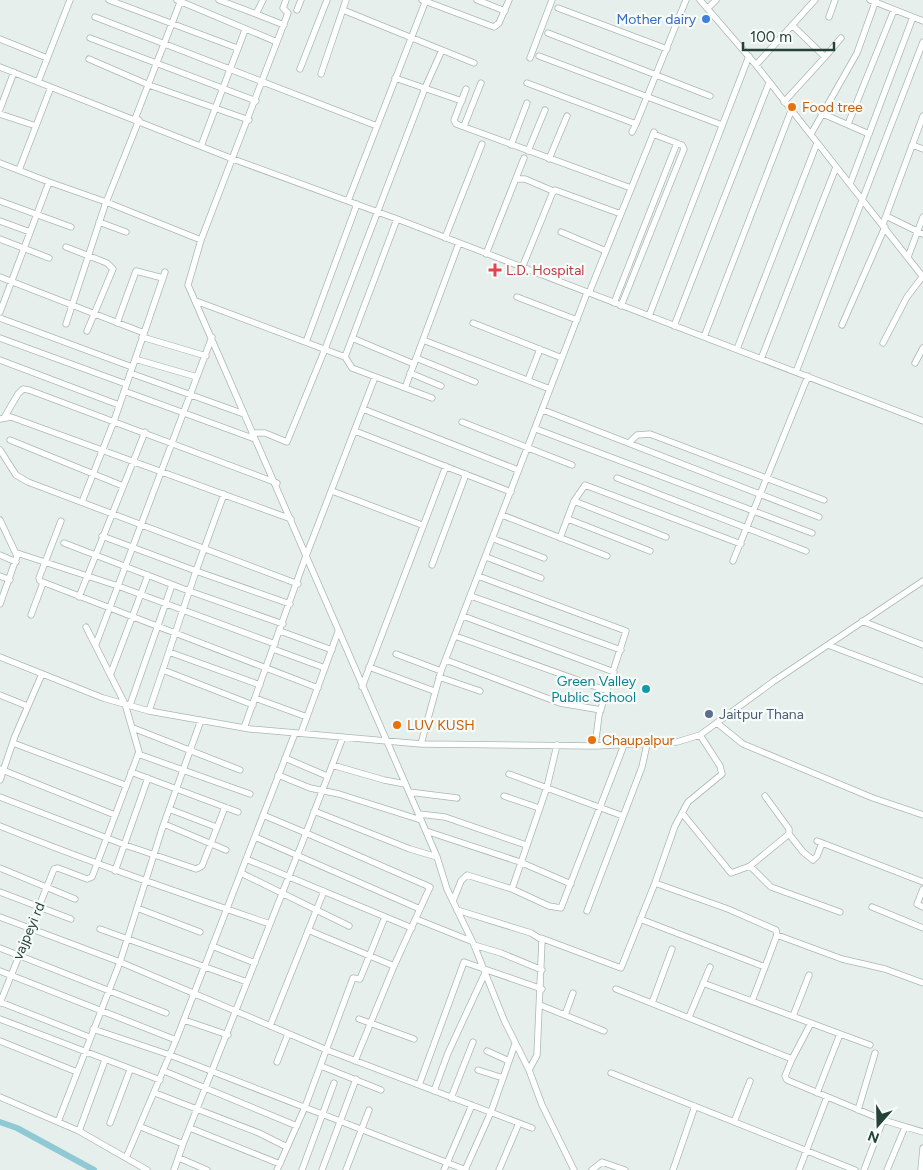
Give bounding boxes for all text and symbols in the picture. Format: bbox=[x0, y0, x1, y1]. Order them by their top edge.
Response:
place label: Mother dairy bbox=[616, 11, 697, 28]
marker: Mother dairy bbox=[700, 13, 712, 25]
scale bar bbox=[743, 20, 834, 52]
text: 100 m bbox=[750, 28, 792, 46]
place label: Food tree bbox=[802, 99, 863, 116]
marker: Food tree bbox=[786, 101, 798, 113]
place label: L.D. Hospital bbox=[506, 262, 584, 279]
marker: L.D. Hospital bbox=[488, 263, 502, 277]
place label: Green Valley Public School bbox=[551, 673, 637, 706]
marker: Green Valley Public School bbox=[640, 683, 652, 695]
place label: Jaitpur Thana bbox=[719, 706, 804, 723]
marker: Jaitpur Thana bbox=[703, 708, 715, 720]
place label: LUV KUSH bbox=[407, 717, 475, 734]
marker: LUV KUSH bbox=[391, 719, 403, 731]
place label: Chaupalpur bbox=[602, 732, 674, 749]
marker: Chaupalpur bbox=[586, 734, 598, 746]
street label: vajpeyi rd bbox=[9, 900, 49, 962]
north arrow bbox=[853, 1100, 903, 1150]
text: N bbox=[866, 1127, 882, 1147]

